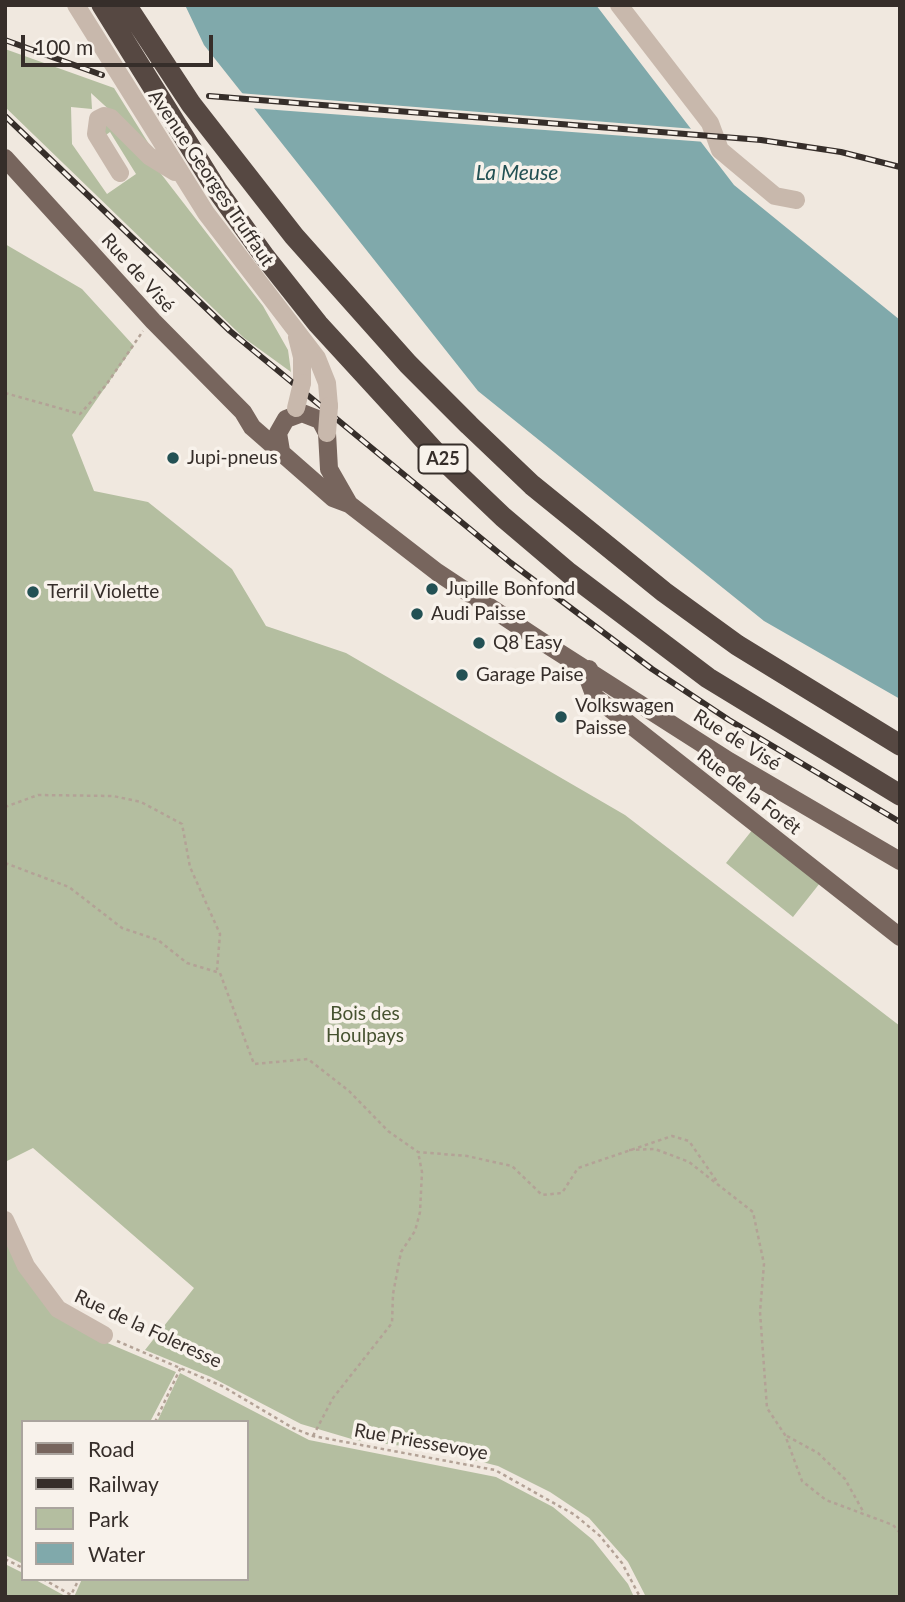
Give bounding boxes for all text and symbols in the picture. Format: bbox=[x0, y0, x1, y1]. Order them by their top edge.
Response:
scale bar bbox=[24, 21, 217, 65]
text: 100 m bbox=[34, 34, 93, 59]
street label: Avenue Georges Truffaut bbox=[143, 85, 279, 271]
water label: La Meuse bbox=[476, 160, 558, 186]
street label: Rue de Visé bbox=[97, 229, 179, 317]
road number: A25 bbox=[418, 444, 467, 474]
place label: Jupi-pneus bbox=[187, 447, 278, 469]
marker: Jupi-pneus bbox=[165, 450, 181, 466]
place label: Jupille Bonfond bbox=[446, 578, 575, 600]
place label: Terril Violette bbox=[47, 581, 159, 603]
marker: Jupille Bonfond bbox=[424, 581, 440, 597]
marker: Terril Violette bbox=[25, 584, 41, 600]
place label: Audi Paisse bbox=[431, 603, 526, 625]
marker: Audi Paisse bbox=[409, 606, 425, 622]
place label: Q8 Easy bbox=[493, 632, 562, 654]
marker: Q8 Easy bbox=[471, 635, 487, 651]
place label: Garage Paise bbox=[476, 664, 583, 686]
marker: Garage Paise bbox=[454, 667, 470, 683]
place label: Volkswagen Paisse bbox=[575, 695, 674, 739]
street label: Rue de Visé bbox=[689, 704, 785, 776]
marker: Volkswagen Paisse bbox=[553, 709, 569, 725]
street label: Rue de la Forêt bbox=[693, 744, 805, 840]
park label: Bois des Houlpays bbox=[326, 1003, 404, 1047]
street label: Rue de la Foleresse bbox=[71, 1285, 225, 1373]
street label: Rue Priessevoye bbox=[352, 1419, 490, 1465]
legend bbox=[21, 1420, 248, 1581]
text: Road bbox=[88, 1436, 135, 1461]
text: Railway bbox=[88, 1471, 159, 1496]
text: Park bbox=[88, 1506, 129, 1531]
text: Water bbox=[88, 1541, 145, 1566]

